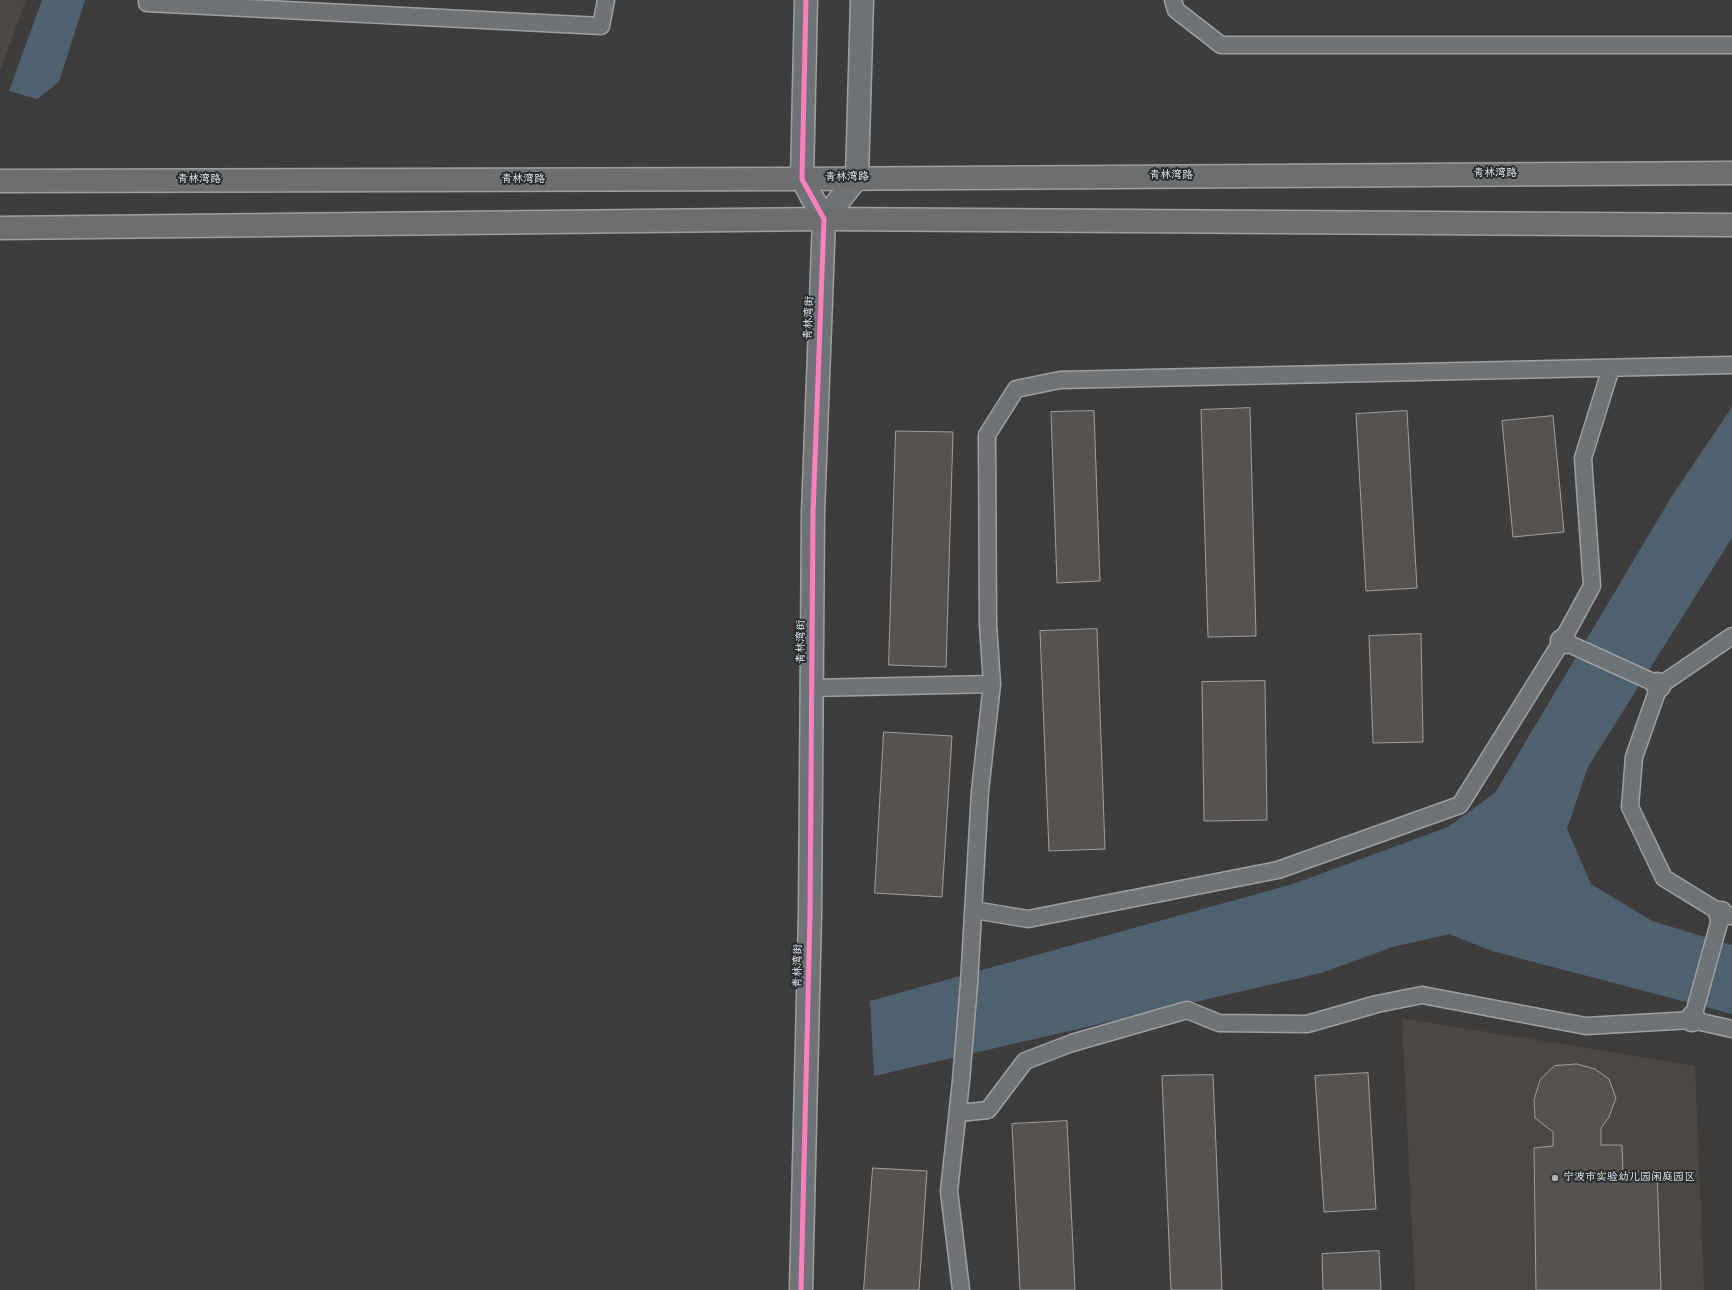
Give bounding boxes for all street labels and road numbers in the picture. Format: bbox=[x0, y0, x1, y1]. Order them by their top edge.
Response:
street label: 青林湾路 bbox=[1473, 167, 1517, 181]
street label: 青林湾路 bbox=[1149, 169, 1193, 183]
street label: 青林湾路 bbox=[825, 171, 869, 185]
street label: 青林湾路 bbox=[177, 173, 221, 187]
street label: 青林湾路 bbox=[501, 173, 545, 187]
street label: 青林湾街 bbox=[803, 296, 817, 340]
street label: 青林湾街 bbox=[795, 620, 809, 664]
street label: 青林湾街 bbox=[792, 944, 806, 988]

